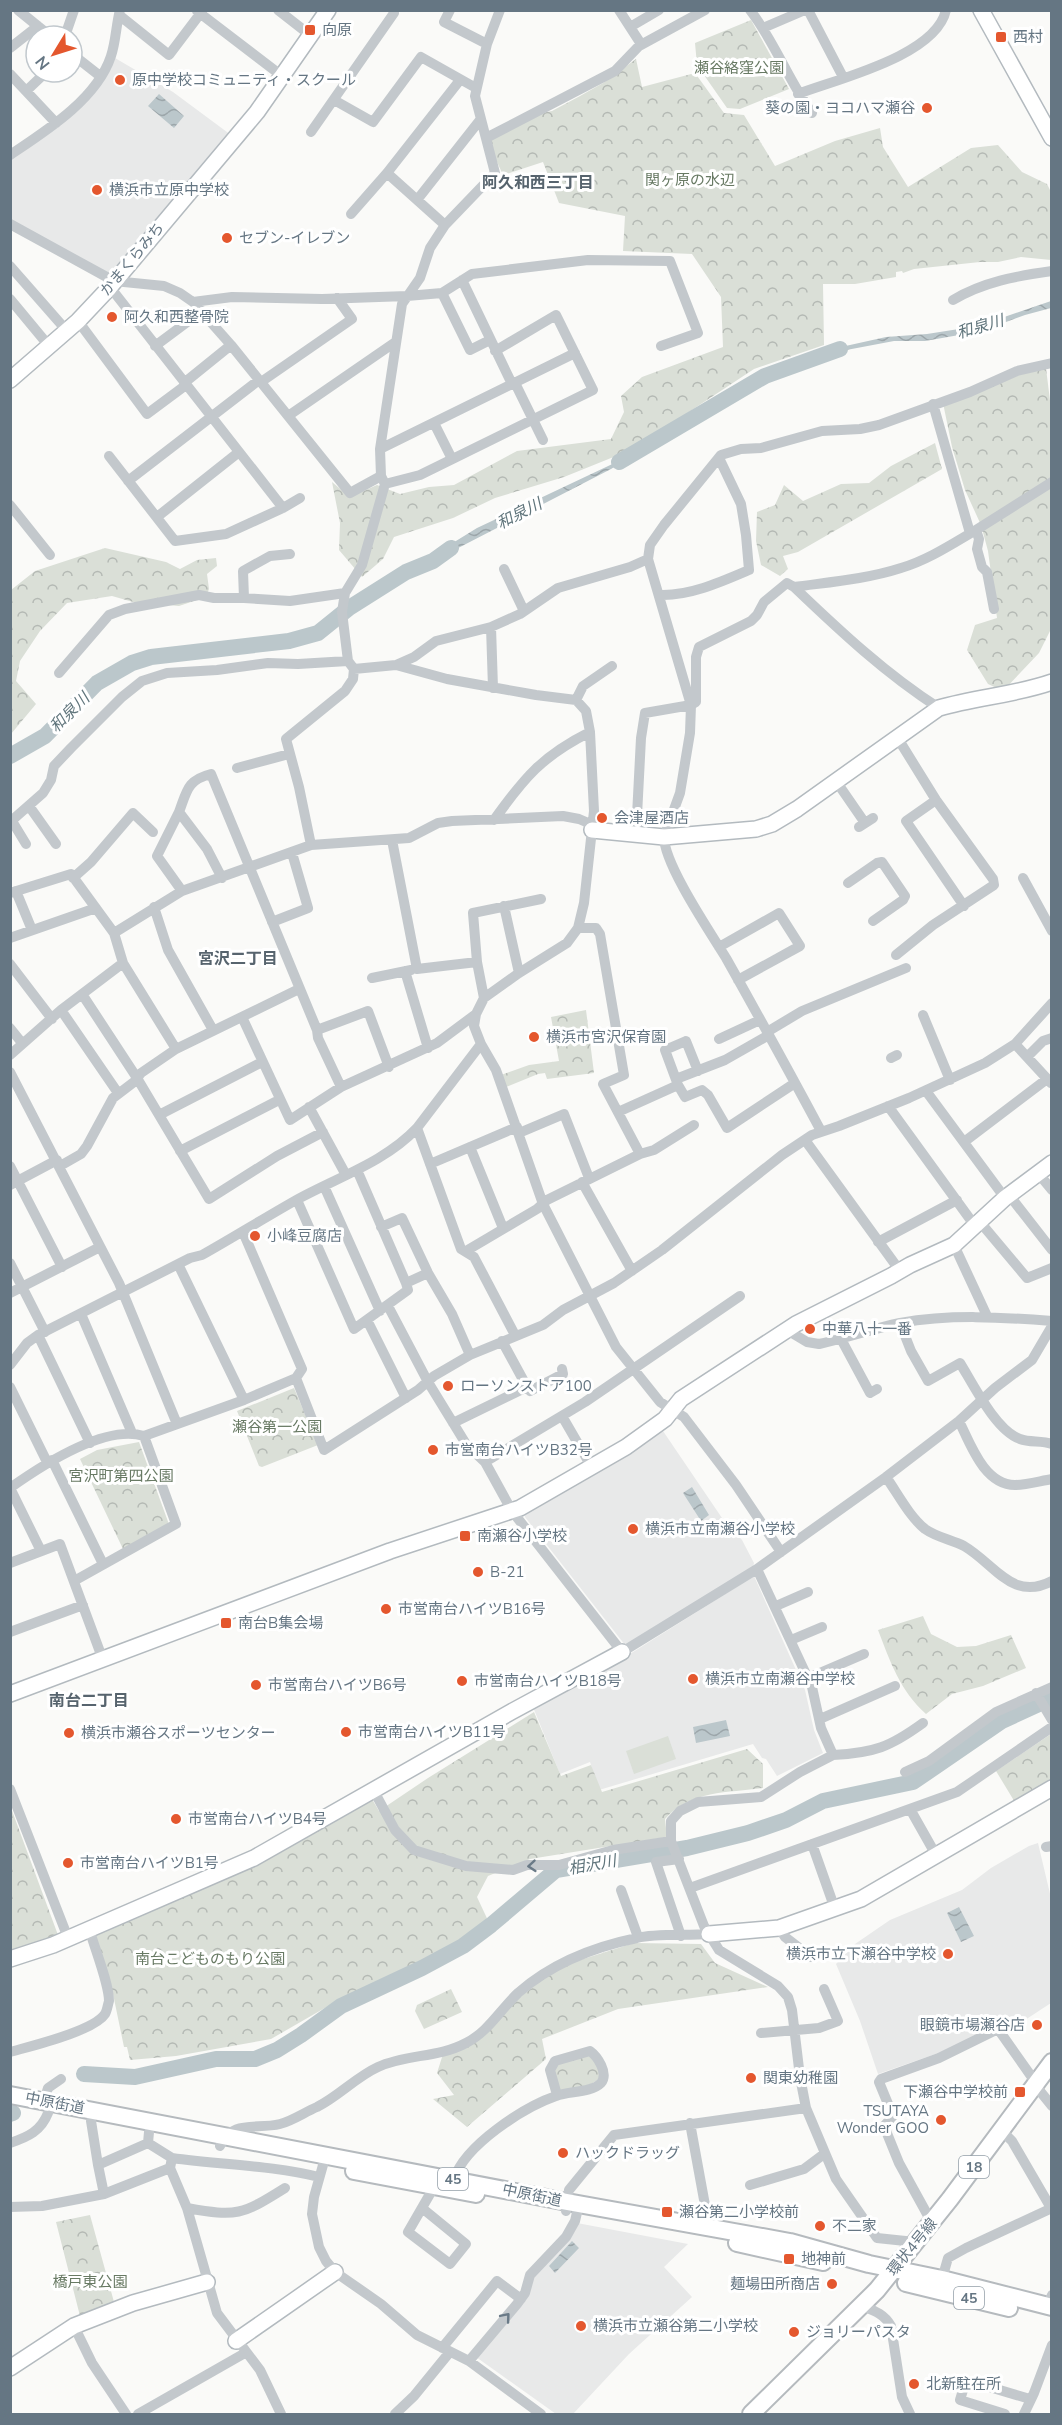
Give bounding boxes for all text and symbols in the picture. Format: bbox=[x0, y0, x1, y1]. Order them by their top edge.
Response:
place label: 向原 bbox=[322, 20, 352, 40]
marker: 向原 bbox=[303, 23, 317, 37]
north arrow bbox=[24, 24, 84, 84]
place label: 西村 bbox=[1013, 27, 1043, 47]
marker: 西村 bbox=[994, 30, 1008, 44]
text: N bbox=[31, 51, 55, 74]
park label: 瀬谷絡窪公園 bbox=[694, 58, 784, 78]
place label: 原中学校コミュニティ・スクール bbox=[132, 70, 356, 90]
marker: 原中学校コミュニティ・スクール bbox=[113, 73, 127, 87]
place label: 葵の園・ヨコハマ瀬谷 bbox=[765, 98, 915, 118]
marker: 葵の園・ヨコハマ瀬谷 bbox=[920, 101, 934, 115]
park label: 関ヶ原の水辺 bbox=[645, 170, 735, 190]
district label: 阿久和西三丁目 bbox=[482, 172, 594, 194]
place label: 横浜市立原中学校 bbox=[109, 180, 229, 200]
marker: 横浜市立原中学校 bbox=[90, 183, 104, 197]
street label: かまくらみち bbox=[95, 218, 169, 300]
place label: セブン-イレブン bbox=[239, 228, 350, 248]
marker: セブン-イレブン bbox=[220, 231, 234, 245]
place label: 阿久和西整骨院 bbox=[124, 307, 229, 327]
water label: 和泉川 bbox=[954, 309, 1008, 344]
marker: 阿久和西整骨院 bbox=[105, 310, 119, 324]
water label: 和泉川 bbox=[493, 492, 548, 535]
water label: 和泉川 bbox=[45, 687, 96, 737]
place label: 会津屋酒店 bbox=[614, 808, 689, 828]
marker: 会津屋酒店 bbox=[595, 811, 609, 825]
district label: 宮沢二丁目 bbox=[198, 948, 278, 970]
place label: 横浜市宮沢保育園 bbox=[546, 1027, 666, 1047]
marker: 横浜市宮沢保育園 bbox=[527, 1030, 541, 1044]
place label: 小峰豆腐店 bbox=[267, 1226, 342, 1246]
marker: 小峰豆腐店 bbox=[248, 1229, 262, 1243]
place label: 中華八十一番 bbox=[822, 1319, 912, 1339]
marker: 中華八十一番 bbox=[803, 1322, 817, 1336]
place label: ローソンストア100 bbox=[460, 1376, 592, 1396]
marker: ローソンストア100 bbox=[441, 1379, 455, 1393]
park label: 瀬谷第一公園 bbox=[232, 1417, 322, 1437]
place label: 市営南台ハイツB32号 bbox=[445, 1440, 593, 1460]
marker: 市営南台ハイツB32号 bbox=[426, 1443, 440, 1457]
park label: 宮沢町第四公園 bbox=[68, 1466, 174, 1486]
place label: 横浜市立南瀬谷小学校 bbox=[645, 1519, 795, 1539]
marker: 横浜市立南瀬谷小学校 bbox=[626, 1522, 640, 1536]
place label: 南瀬谷小学校 bbox=[477, 1526, 567, 1546]
marker: 南瀬谷小学校 bbox=[458, 1529, 472, 1543]
place label: B-21 bbox=[490, 1562, 525, 1582]
marker: B-21 bbox=[471, 1565, 485, 1579]
place label: 市営南台ハイツB16号 bbox=[398, 1599, 546, 1619]
marker: 市営南台ハイツB16号 bbox=[379, 1602, 393, 1616]
place label: 南台B集会場 bbox=[238, 1613, 323, 1633]
marker: 南台B集会場 bbox=[219, 1616, 233, 1630]
place label: 横浜市立南瀬谷中学校 bbox=[705, 1669, 855, 1689]
place label: 市営南台ハイツB18号 bbox=[474, 1671, 622, 1691]
marker: 横浜市立南瀬谷中学校 bbox=[686, 1672, 700, 1686]
marker: 市営南台ハイツB18号 bbox=[455, 1674, 469, 1688]
place label: 市営南台ハイツB6号 bbox=[268, 1675, 407, 1695]
marker: 市営南台ハイツB6号 bbox=[249, 1678, 263, 1692]
district label: 南台二丁目 bbox=[49, 1690, 129, 1712]
place label: 市営南台ハイツB11号 bbox=[358, 1722, 506, 1742]
place label: 横浜市瀬谷スポーツセンター bbox=[81, 1723, 276, 1743]
marker: 市営南台ハイツB11号 bbox=[339, 1725, 353, 1739]
marker: 横浜市瀬谷スポーツセンター bbox=[62, 1726, 76, 1740]
place label: 市営南台ハイツB4号 bbox=[188, 1809, 327, 1829]
marker: 市営南台ハイツB4号 bbox=[169, 1812, 183, 1826]
water label: 相沢川 bbox=[567, 1850, 620, 1880]
place label: 市営南台ハイツB1号 bbox=[80, 1853, 219, 1873]
marker: 市営南台ハイツB1号 bbox=[61, 1856, 75, 1870]
one-way arrow bbox=[527, 1859, 537, 1872]
place label: 横浜市立下瀬谷中学校 bbox=[786, 1944, 936, 1964]
marker: 横浜市立下瀬谷中学校 bbox=[941, 1947, 955, 1961]
park label: 南台こどものもり公園 bbox=[135, 1949, 285, 1969]
place label: 眼鏡市場瀬谷店 bbox=[920, 2015, 1025, 2035]
marker: 眼鏡市場瀬谷店 bbox=[1030, 2018, 1044, 2032]
place label: 関東幼稚園 bbox=[763, 2068, 838, 2088]
marker: 関東幼稚園 bbox=[744, 2071, 758, 2085]
place label: 下瀬谷中学校前 bbox=[903, 2082, 1008, 2102]
marker: 下瀬谷中学校前 bbox=[1013, 2085, 1027, 2099]
street label: 中原街道 bbox=[24, 2087, 86, 2119]
place label: TSUTAYA Wonder GOO bbox=[837, 2101, 929, 2138]
marker: TSUTAYA Wonder GOO bbox=[934, 2113, 948, 2127]
place label: ハックドラッグ bbox=[575, 2143, 680, 2163]
marker: ハックドラッグ bbox=[556, 2146, 570, 2160]
road number: 18 bbox=[959, 2156, 989, 2178]
road number: 45 bbox=[438, 2168, 468, 2190]
street label: 中原街道 bbox=[501, 2179, 563, 2211]
place label: 瀬谷第二小学校前 bbox=[679, 2202, 799, 2222]
marker: 瀬谷第二小学校前 bbox=[660, 2205, 674, 2219]
street label: 環状4号線 bbox=[883, 2214, 941, 2280]
place label: 不二家 bbox=[832, 2216, 877, 2236]
marker: 不二家 bbox=[813, 2219, 827, 2233]
place label: 地神前 bbox=[801, 2249, 846, 2269]
marker: 地神前 bbox=[782, 2252, 796, 2266]
park label: 橋戸東公園 bbox=[52, 2272, 128, 2292]
place label: 麺場田所商店 bbox=[730, 2274, 820, 2294]
marker: 麺場田所商店 bbox=[825, 2277, 839, 2291]
road number: 45 bbox=[954, 2287, 984, 2309]
one-way arrow bbox=[499, 2313, 510, 2324]
place label: 横浜市立瀬谷第二小学校 bbox=[593, 2316, 758, 2336]
marker: 横浜市立瀬谷第二小学校 bbox=[574, 2319, 588, 2333]
place label: ジョリーパスタ bbox=[806, 2322, 911, 2342]
marker: ジョリーパスタ bbox=[787, 2325, 801, 2339]
place label: 北新駐在所 bbox=[926, 2374, 1001, 2394]
marker: 北新駐在所 bbox=[907, 2377, 921, 2391]

